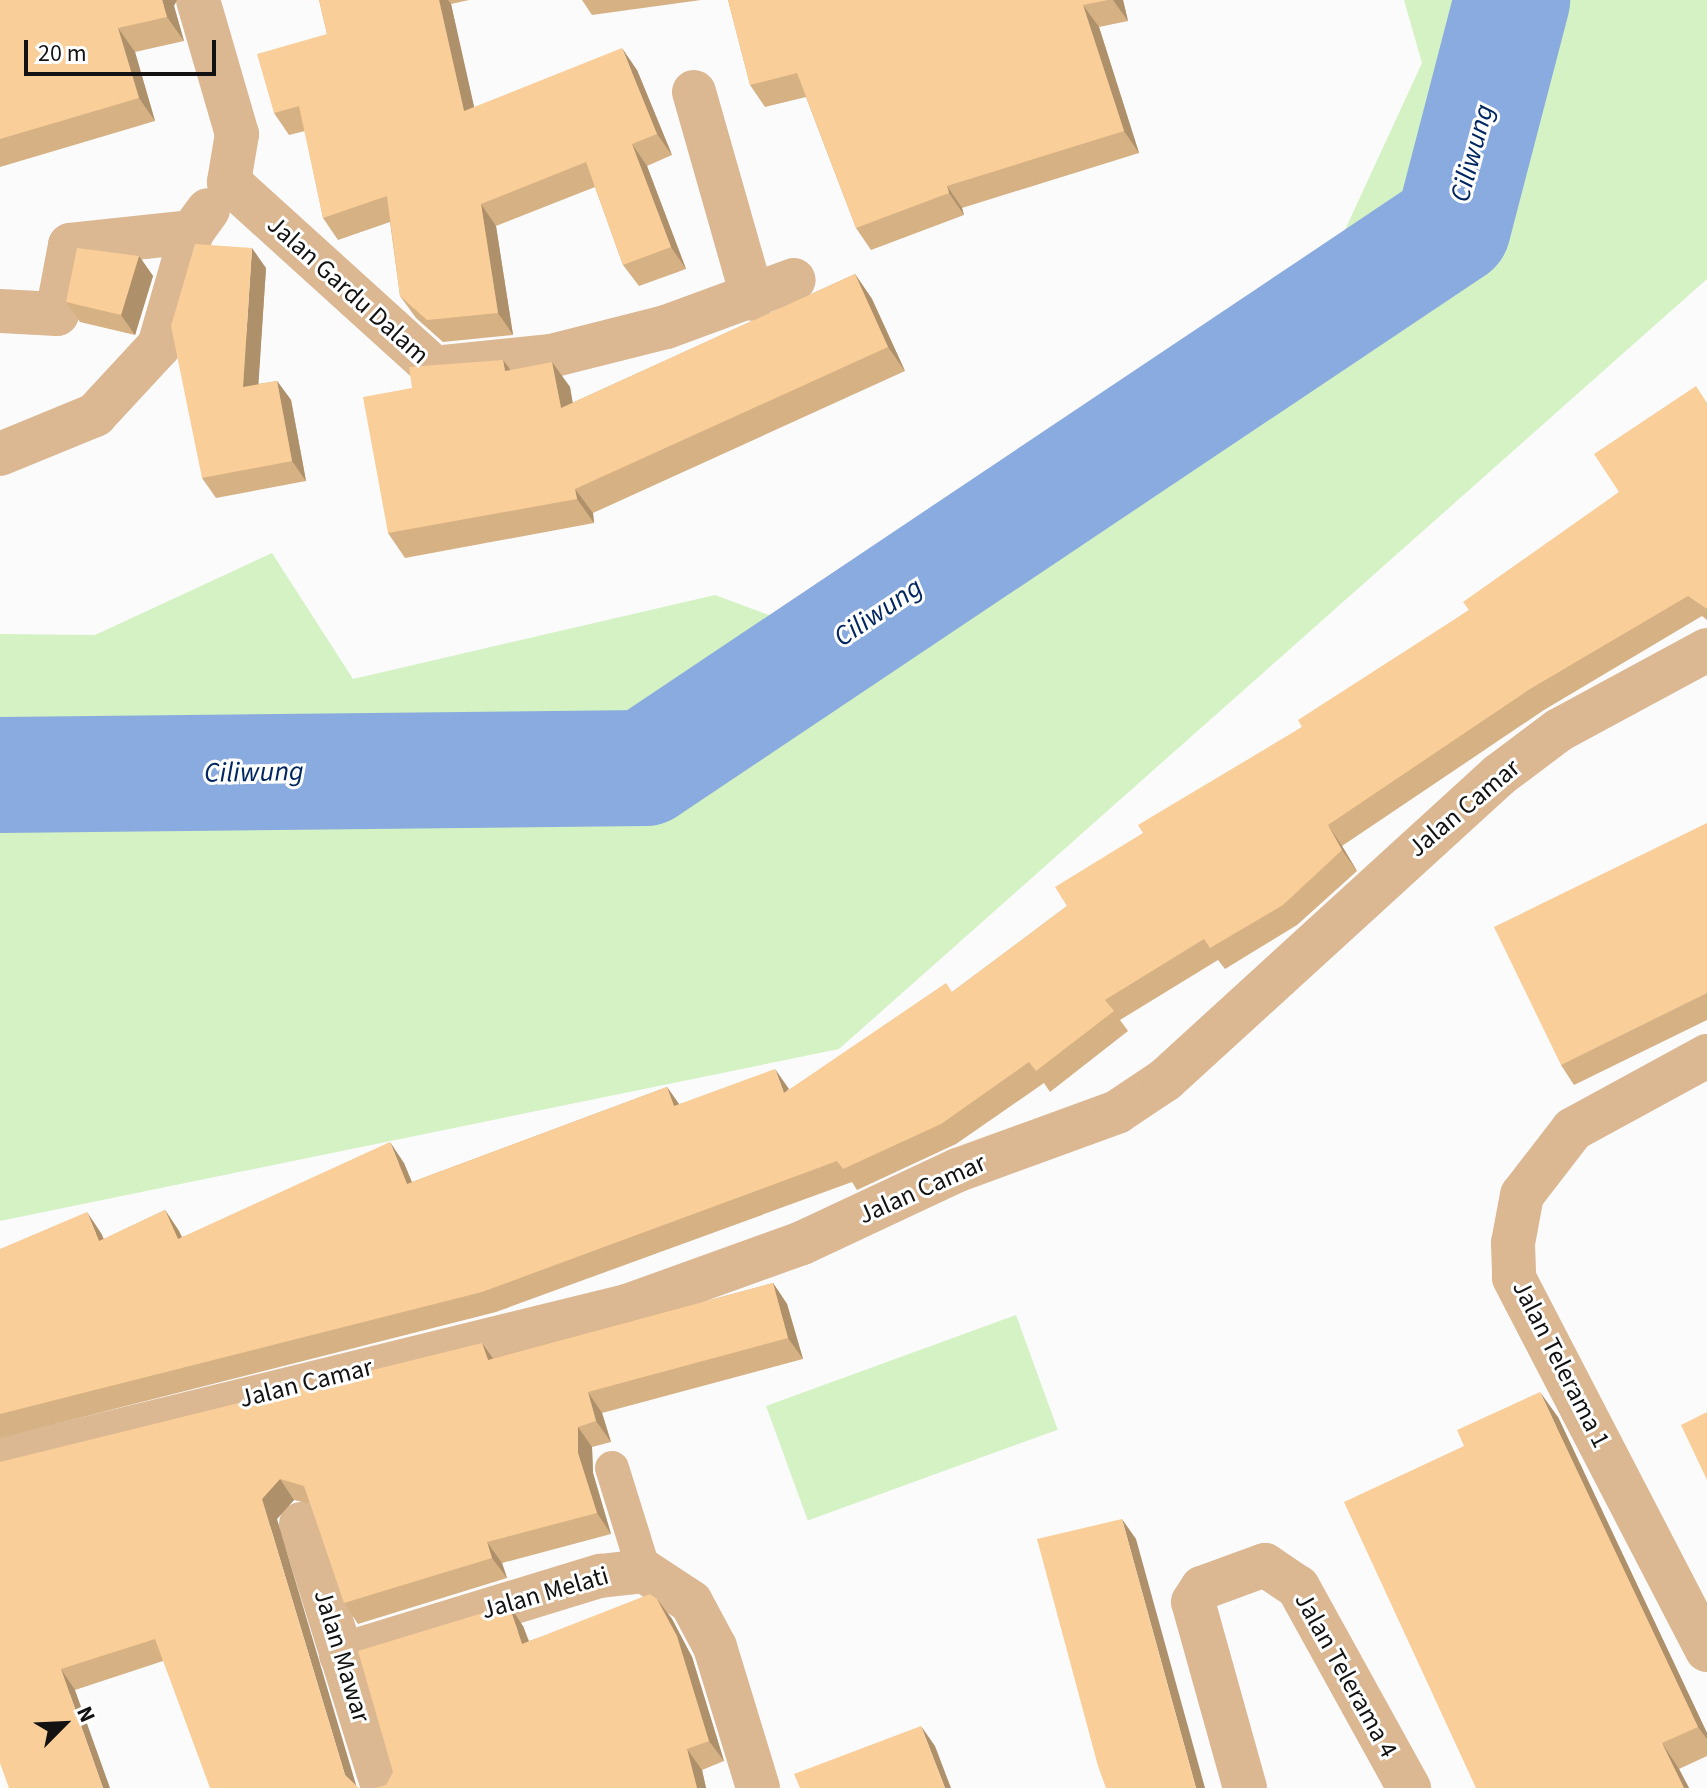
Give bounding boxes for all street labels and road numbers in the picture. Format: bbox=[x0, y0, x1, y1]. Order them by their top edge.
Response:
street label: Jalan Gardu Dalam bbox=[261, 209, 435, 371]
street label: Jalan Camar bbox=[1402, 752, 1526, 864]
street label: Jalan Camar bbox=[853, 1147, 991, 1231]
street label: Jalan Telerama 1 bbox=[1505, 1275, 1617, 1453]
street label: Jalan Camar bbox=[236, 1351, 376, 1415]
street label: Jalan Melati bbox=[478, 1560, 612, 1626]
street label: Jalan Mawar bbox=[307, 1586, 377, 1726]
street label: Jalan Telerama 4 bbox=[1288, 1587, 1404, 1763]

